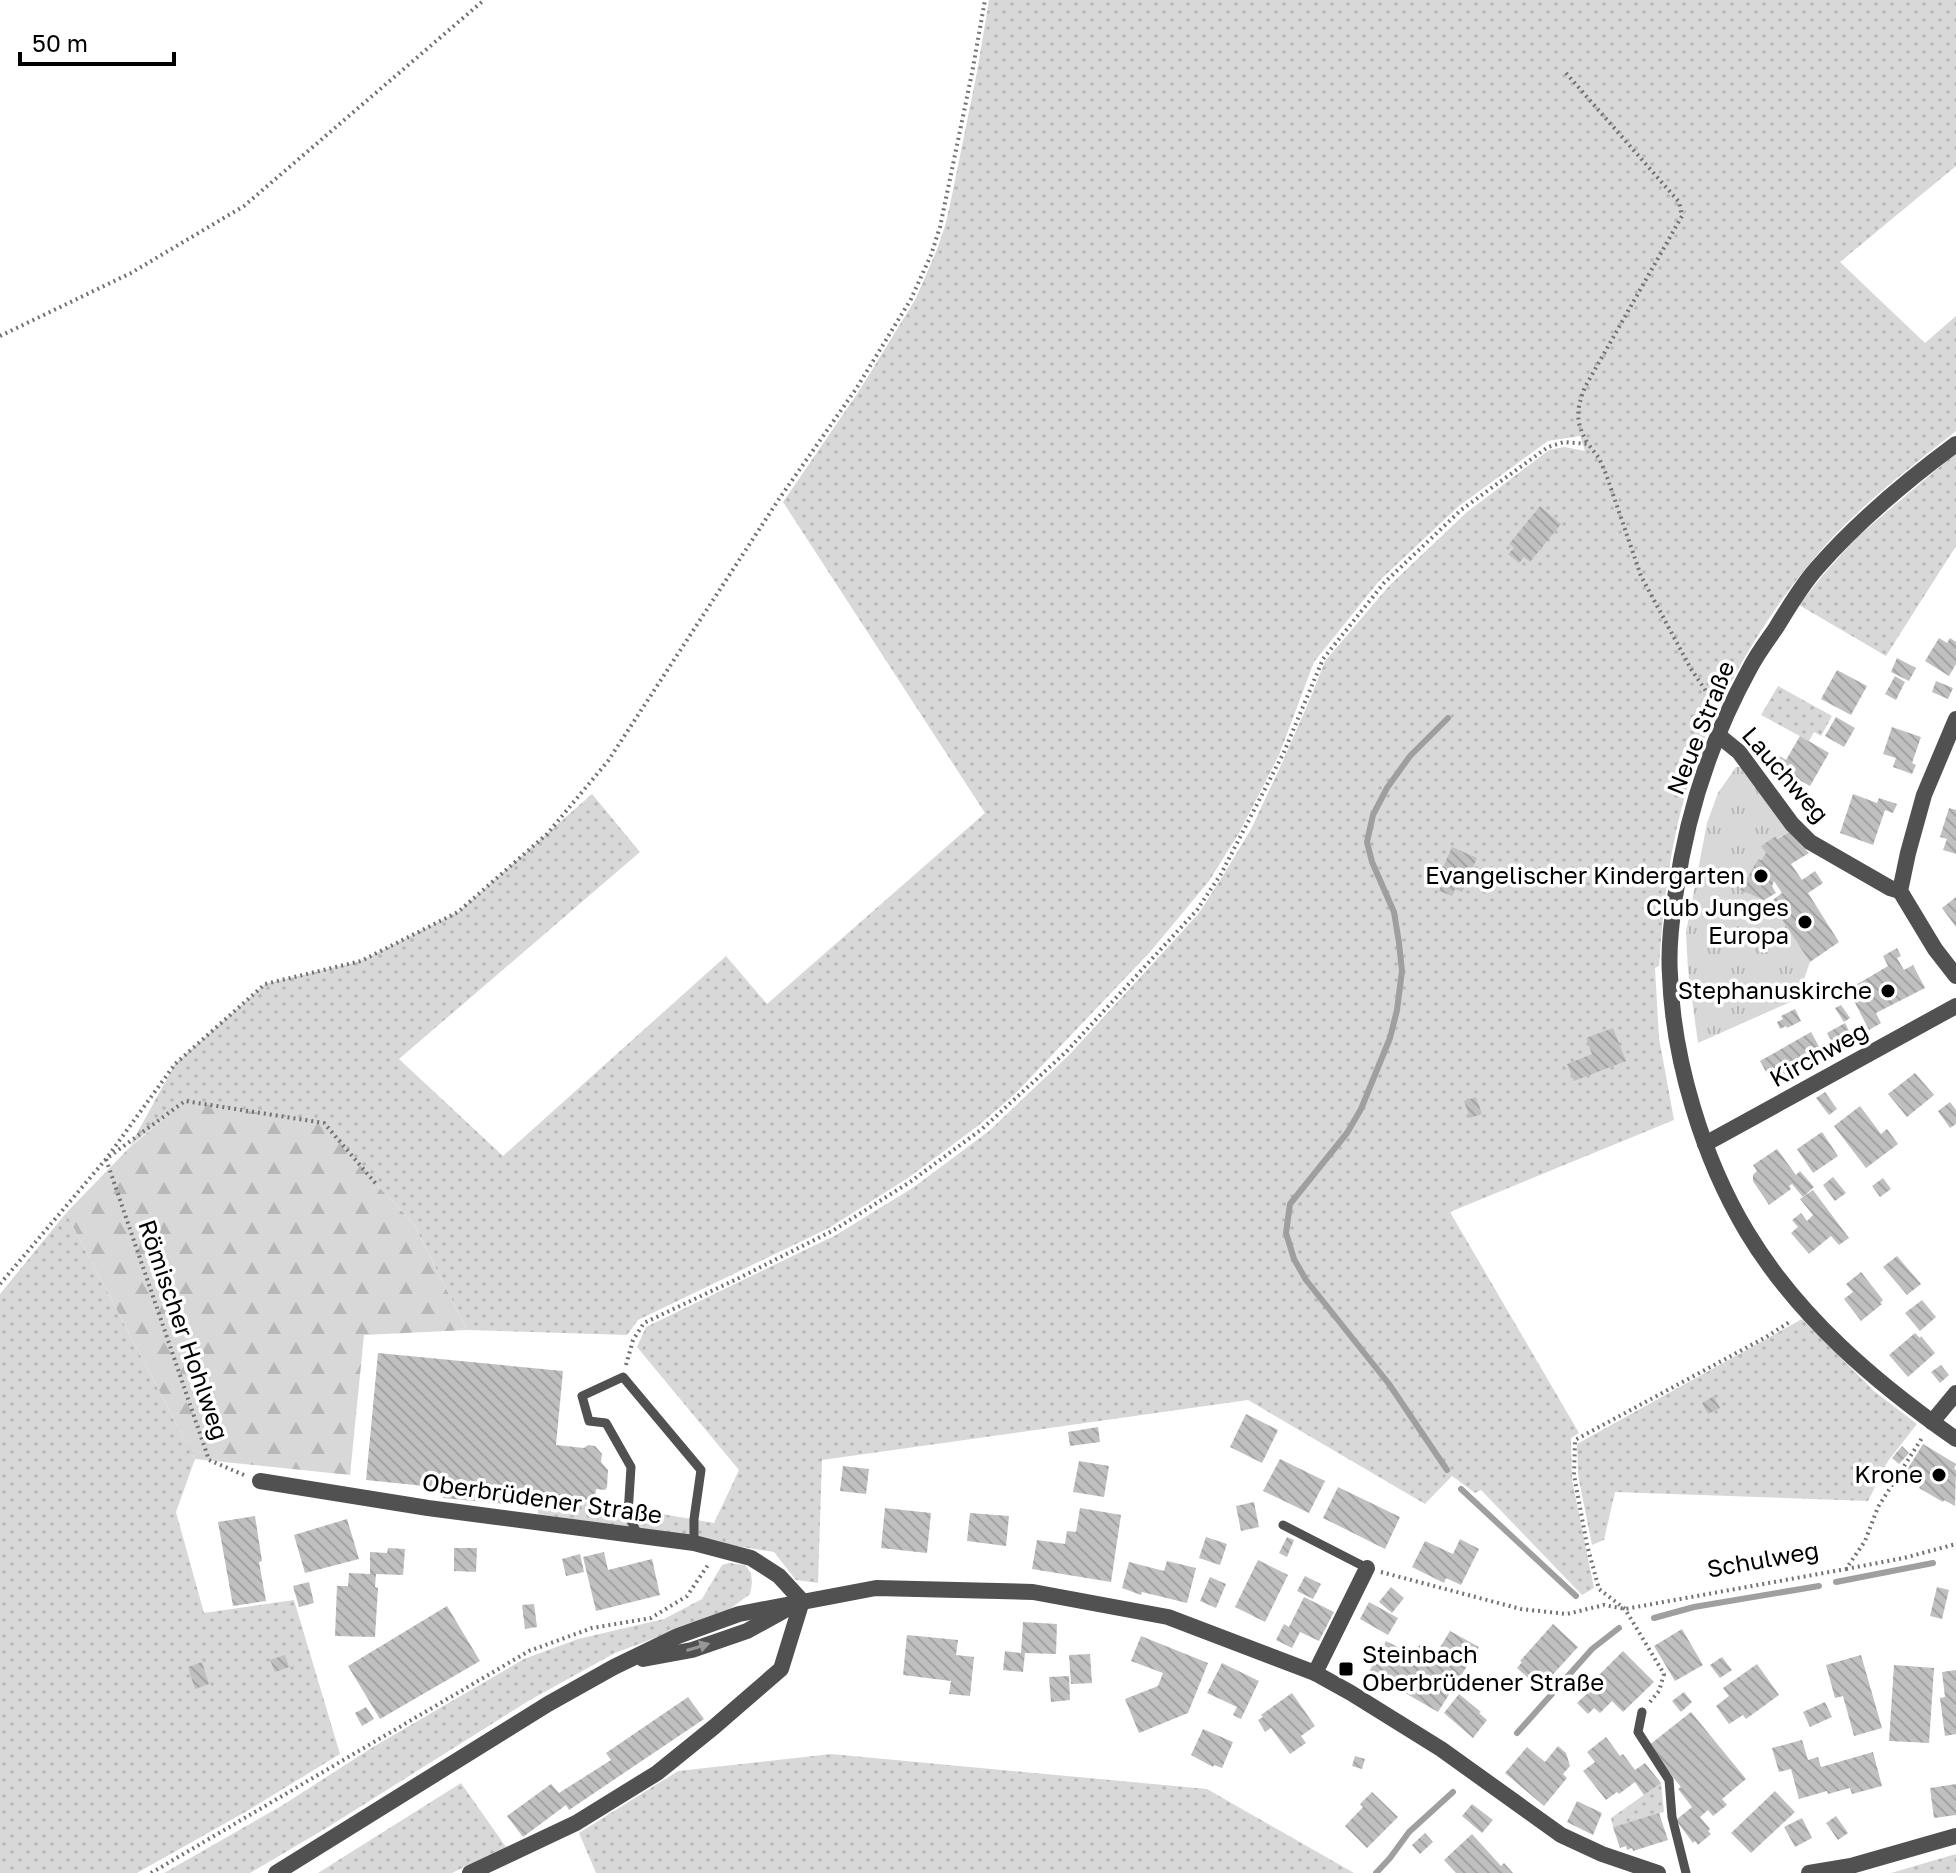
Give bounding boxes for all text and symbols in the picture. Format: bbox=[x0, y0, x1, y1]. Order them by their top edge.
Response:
scale bar bbox=[20, 16, 174, 66]
text: 50 m bbox=[32, 28, 88, 57]
street label: Neue Straße bbox=[1660, 656, 1740, 799]
street label: Lauchweg bbox=[1737, 720, 1836, 828]
place label: Evangelischer Kindergarten bbox=[1425, 860, 1745, 889]
marker: Evangelischer Kindergarten bbox=[1752, 867, 1770, 885]
place label: Club Junges Europa bbox=[1646, 892, 1789, 949]
marker: Club Junges Europa bbox=[1796, 913, 1814, 931]
place label: Stephanuskirche bbox=[1678, 975, 1872, 1004]
marker: Stephanuskirche bbox=[1879, 982, 1897, 1000]
street label: Kirchweg bbox=[1764, 1015, 1872, 1092]
street label: Römischer Hohlweg bbox=[133, 1216, 236, 1443]
place label: Krone bbox=[1854, 1459, 1923, 1488]
street label: Oberbrüdener Straße bbox=[420, 1466, 664, 1529]
marker: Krone bbox=[1930, 1466, 1948, 1484]
street label: Schulweg bbox=[1705, 1534, 1821, 1583]
place label: Steinbach Oberbrüdener Straße bbox=[1362, 1639, 1604, 1696]
one-way arrow bbox=[686, 1641, 710, 1653]
marker: Steinbach Oberbrüdener Straße bbox=[1337, 1660, 1355, 1678]

